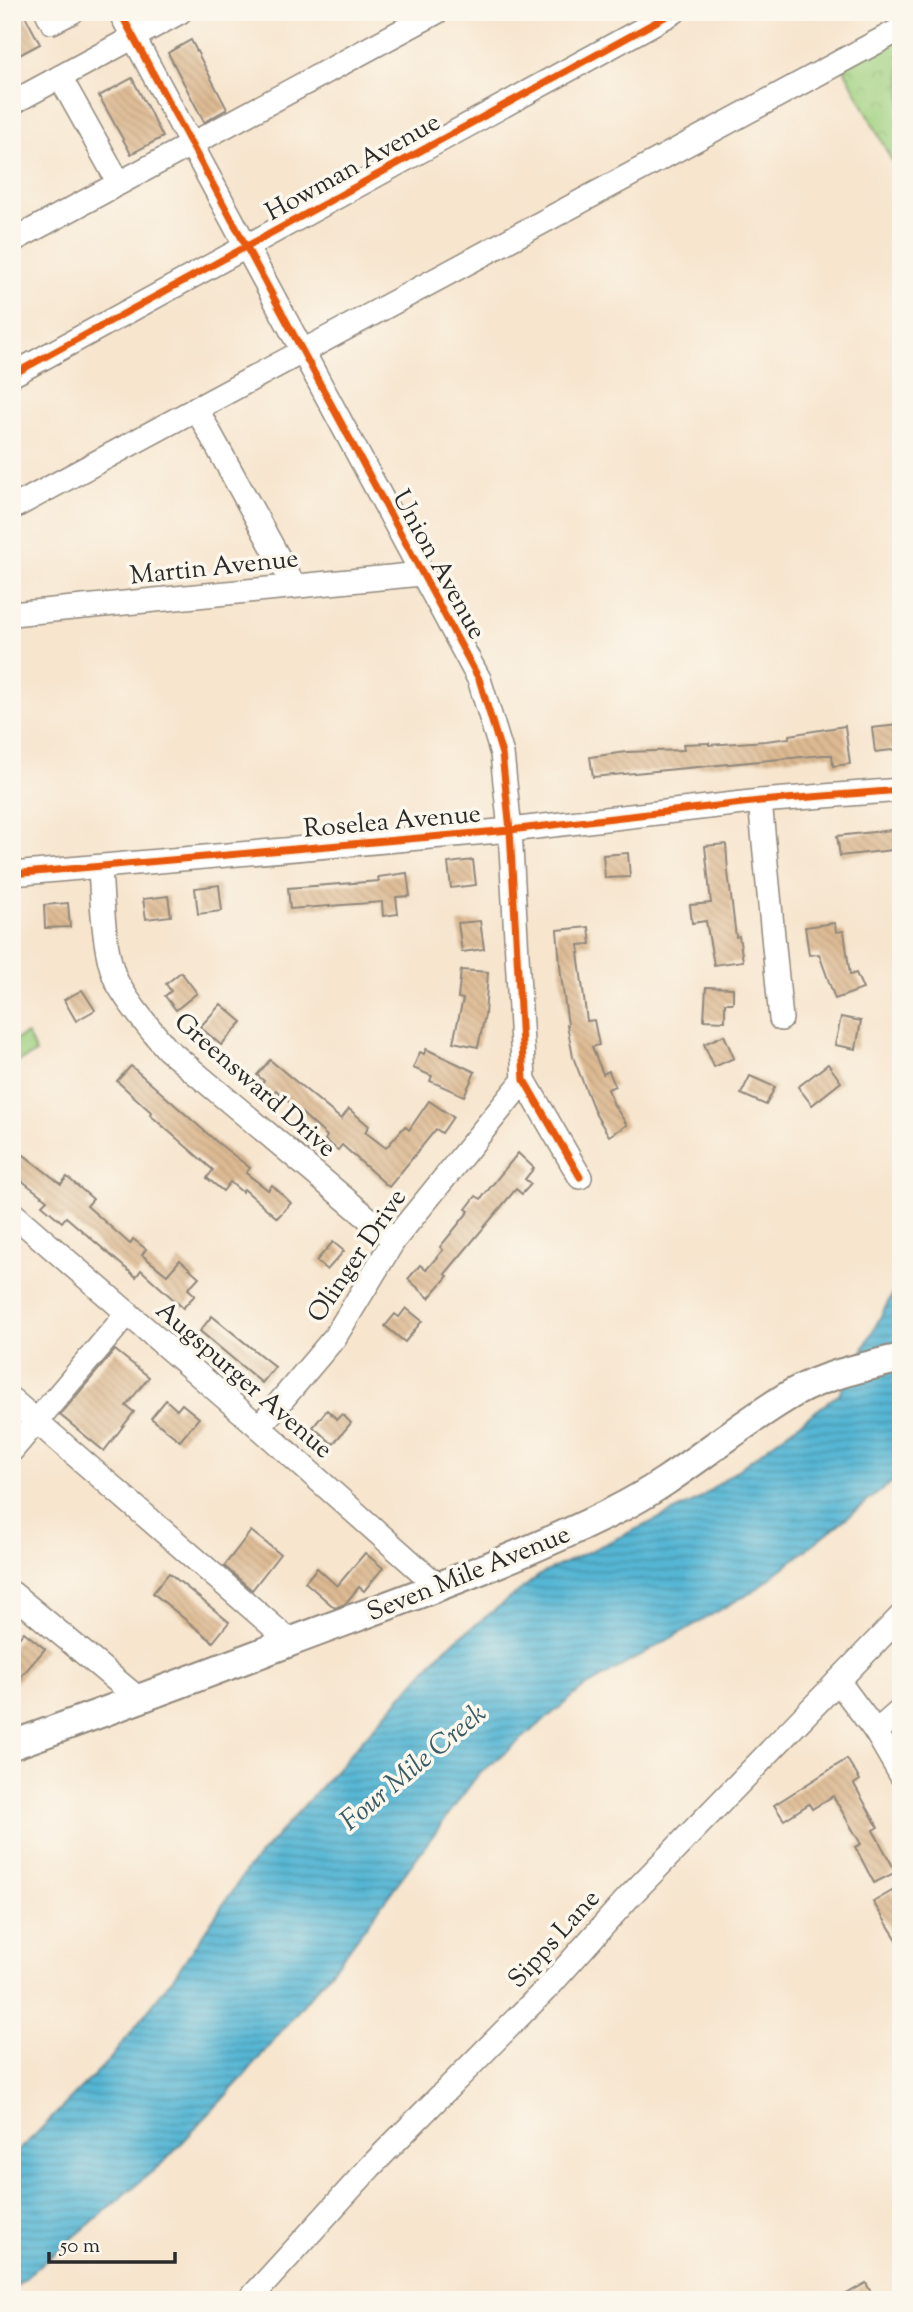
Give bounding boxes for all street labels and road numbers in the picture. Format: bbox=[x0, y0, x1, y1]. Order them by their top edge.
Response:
street label: Howman Avenue bbox=[259, 105, 447, 232]
street label: Union Avenue bbox=[381, 484, 494, 647]
street label: Martin Avenue bbox=[128, 541, 300, 596]
street label: Roselea Avenue bbox=[302, 796, 482, 849]
street label: Greensward Drive bbox=[165, 1005, 344, 1167]
street label: Olinger Drive bbox=[300, 1182, 417, 1331]
street label: Augspurger Avenue bbox=[147, 1293, 340, 1468]
street label: Seven Mile Avenue bbox=[362, 1517, 576, 1632]
street label: Sipps Lane bbox=[500, 1882, 609, 1997]

